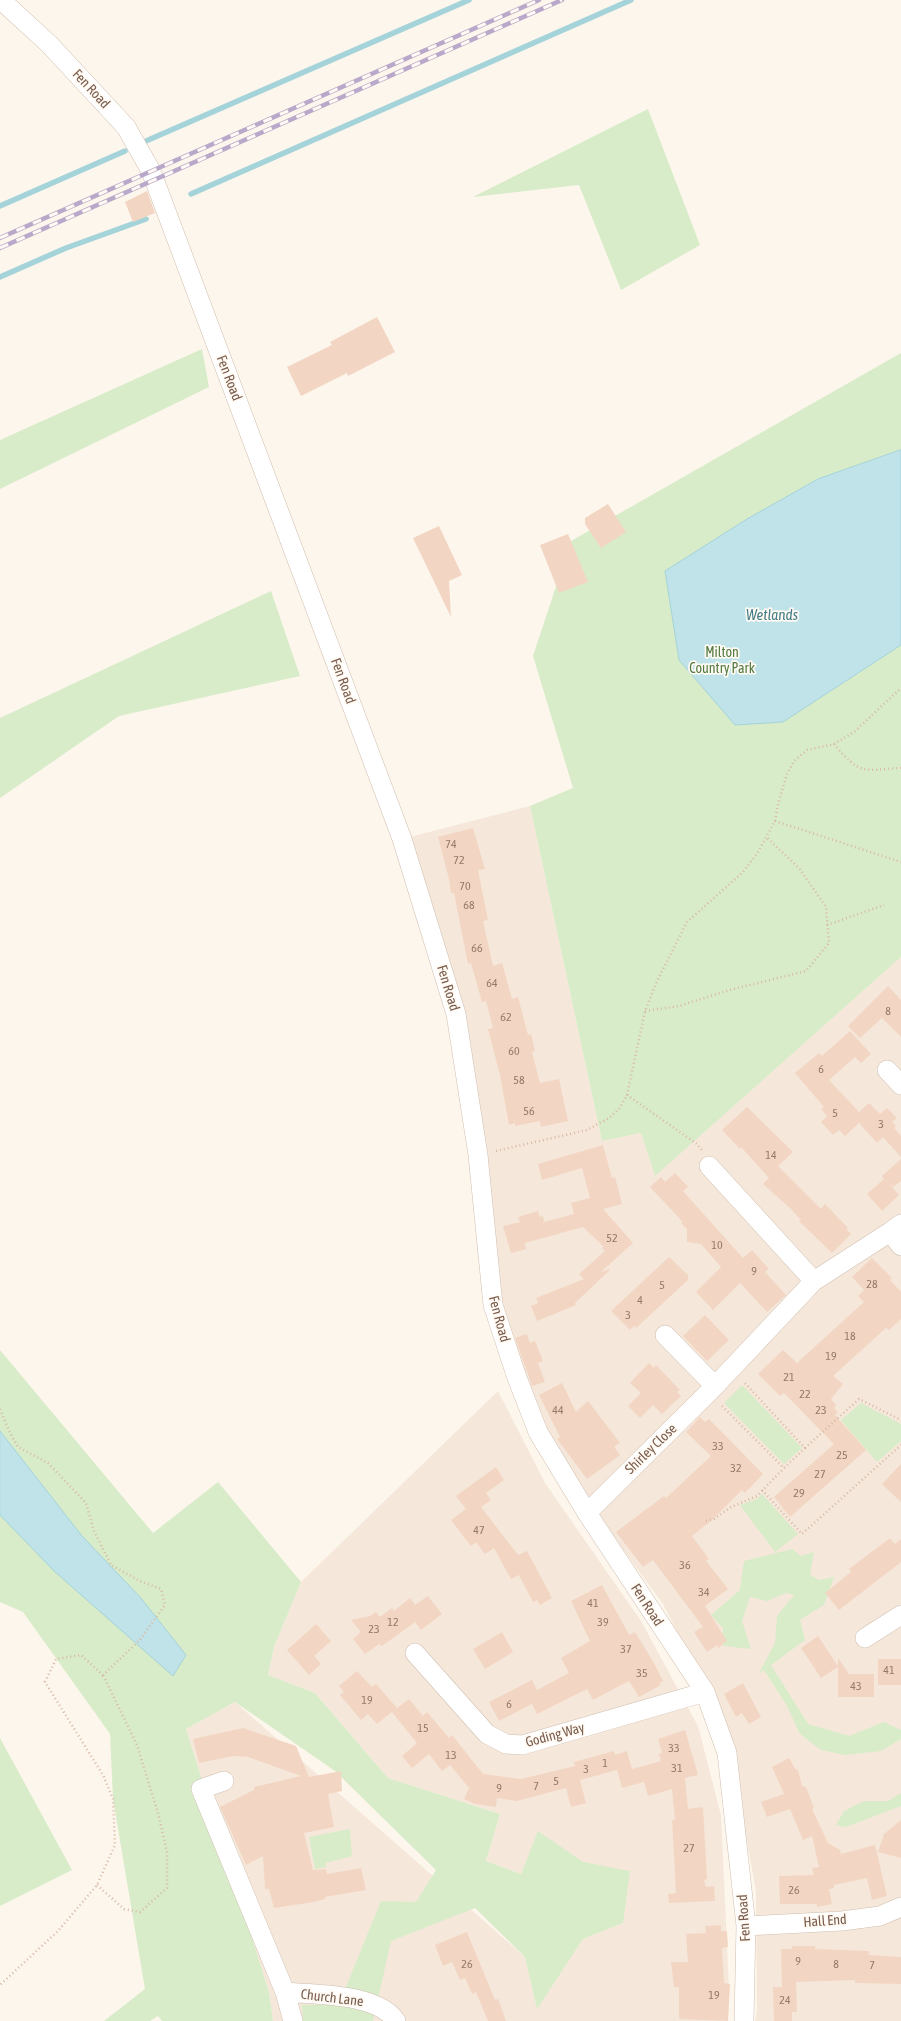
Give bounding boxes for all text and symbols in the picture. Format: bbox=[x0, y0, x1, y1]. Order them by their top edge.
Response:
street label: Fen Road bbox=[69, 66, 113, 112]
street label: Fen Road bbox=[213, 353, 245, 403]
water label: Wetlands bbox=[746, 606, 798, 624]
park label: Milton Country Park bbox=[689, 645, 755, 678]
street label: Fen Road bbox=[327, 656, 359, 706]
house number: 74 bbox=[445, 837, 457, 851]
house number: 72 bbox=[453, 853, 465, 867]
house number: 70 bbox=[459, 879, 471, 893]
house number: 68 bbox=[463, 898, 475, 912]
house number: 66 bbox=[471, 941, 483, 955]
street label: Fen Road bbox=[433, 963, 463, 1013]
house number: 64 bbox=[486, 976, 498, 990]
house number: 8 bbox=[885, 1004, 891, 1018]
house number: 62 bbox=[500, 1010, 512, 1024]
house number: 60 bbox=[508, 1044, 520, 1058]
house number: 6 bbox=[818, 1062, 824, 1076]
house number: 58 bbox=[513, 1073, 525, 1087]
house number: 56 bbox=[523, 1104, 535, 1118]
house number: 5 bbox=[832, 1106, 838, 1120]
house number: 3 bbox=[878, 1117, 884, 1131]
house number: 14 bbox=[765, 1148, 777, 1162]
house number: 52 bbox=[606, 1231, 618, 1245]
house number: 10 bbox=[711, 1238, 723, 1252]
house number: 9 bbox=[751, 1264, 757, 1278]
house number: 28 bbox=[866, 1277, 878, 1291]
house number: 5 bbox=[659, 1278, 665, 1292]
house number: 4 bbox=[637, 1293, 643, 1307]
street label: Fen Road bbox=[485, 1294, 513, 1344]
house number: 3 bbox=[625, 1308, 631, 1322]
house number: 18 bbox=[844, 1329, 856, 1343]
house number: 19 bbox=[825, 1349, 837, 1363]
house number: 21 bbox=[783, 1370, 795, 1384]
house number: 22 bbox=[799, 1387, 811, 1401]
house number: 44 bbox=[552, 1403, 564, 1417]
house number: 23 bbox=[815, 1403, 827, 1417]
street label: Shirley Close bbox=[622, 1420, 680, 1478]
house number: 33 bbox=[712, 1439, 724, 1453]
house number: 25 bbox=[836, 1448, 848, 1462]
house number: 32 bbox=[730, 1461, 742, 1475]
house number: 27 bbox=[814, 1467, 826, 1481]
house number: 29 bbox=[793, 1486, 805, 1500]
house number: 47 bbox=[473, 1523, 485, 1537]
house number: 36 bbox=[679, 1558, 691, 1572]
street label: Fen Road bbox=[627, 1581, 667, 1629]
house number: 34 bbox=[698, 1585, 710, 1599]
house number: 41 bbox=[587, 1596, 599, 1610]
house number: 12 bbox=[387, 1615, 399, 1629]
house number: 39 bbox=[597, 1615, 609, 1629]
house number: 23 bbox=[368, 1622, 380, 1636]
house number: 37 bbox=[620, 1642, 632, 1656]
house number: 41 bbox=[883, 1663, 895, 1677]
house number: 35 bbox=[636, 1666, 648, 1680]
house number: 43 bbox=[850, 1679, 862, 1693]
house number: 19 bbox=[361, 1693, 373, 1707]
house number: 6 bbox=[506, 1697, 512, 1711]
street label: Goding Way bbox=[524, 1719, 586, 1751]
house number: 15 bbox=[417, 1721, 429, 1735]
house number: 33 bbox=[668, 1741, 680, 1755]
house number: 13 bbox=[445, 1748, 457, 1762]
house number: 1 bbox=[602, 1756, 608, 1770]
house number: 31 bbox=[671, 1761, 683, 1775]
house number: 3 bbox=[583, 1762, 589, 1776]
house number: 5 bbox=[553, 1774, 559, 1788]
house number: 7 bbox=[533, 1779, 539, 1793]
house number: 9 bbox=[496, 1781, 502, 1795]
house number: 27 bbox=[683, 1841, 695, 1855]
house number: 26 bbox=[788, 1883, 800, 1897]
street label: Fen Road bbox=[734, 1894, 754, 1942]
street label: Hall End bbox=[803, 1911, 847, 1931]
house number: 9 bbox=[795, 1954, 801, 1968]
house number: 26 bbox=[461, 1957, 473, 1971]
house number: 8 bbox=[833, 1957, 839, 1971]
house number: 7 bbox=[869, 1958, 875, 1972]
street label: Church Lane bbox=[300, 1986, 364, 2010]
house number: 19 bbox=[708, 1988, 720, 2002]
house number: 24 bbox=[779, 1993, 791, 2007]

